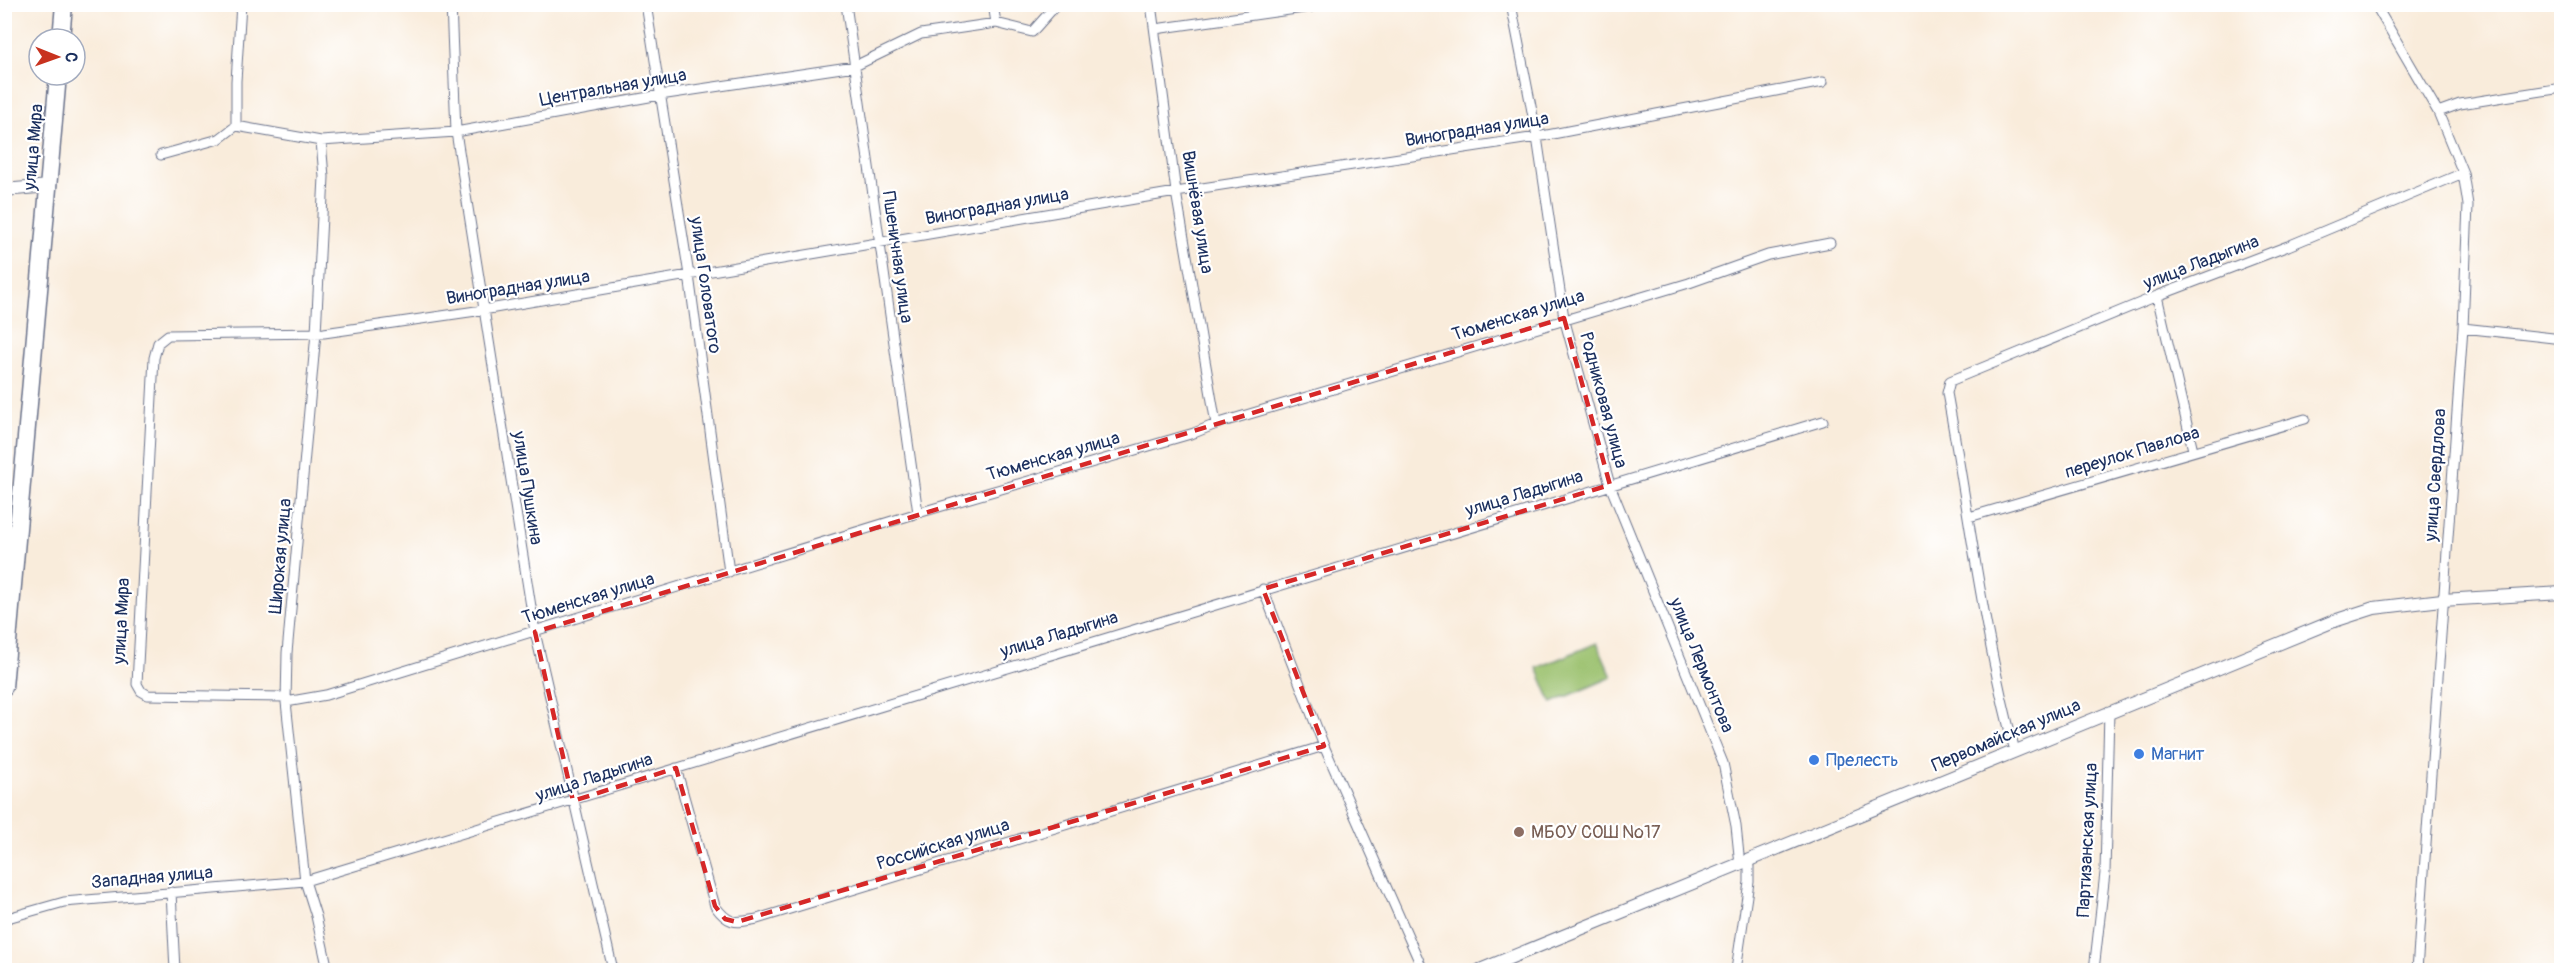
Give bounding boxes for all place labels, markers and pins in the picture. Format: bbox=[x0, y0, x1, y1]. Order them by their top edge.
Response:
place label: Магнит bbox=[2151, 743, 2204, 766]
marker: Магнит bbox=[2132, 747, 2146, 761]
place label: Прелесть bbox=[1826, 749, 1899, 772]
marker: Прелесть bbox=[1807, 753, 1821, 767]
place label: МБОУ СОШ №17 bbox=[1531, 821, 1661, 844]
marker: МБОУ СОШ №17 bbox=[1512, 825, 1526, 839]

